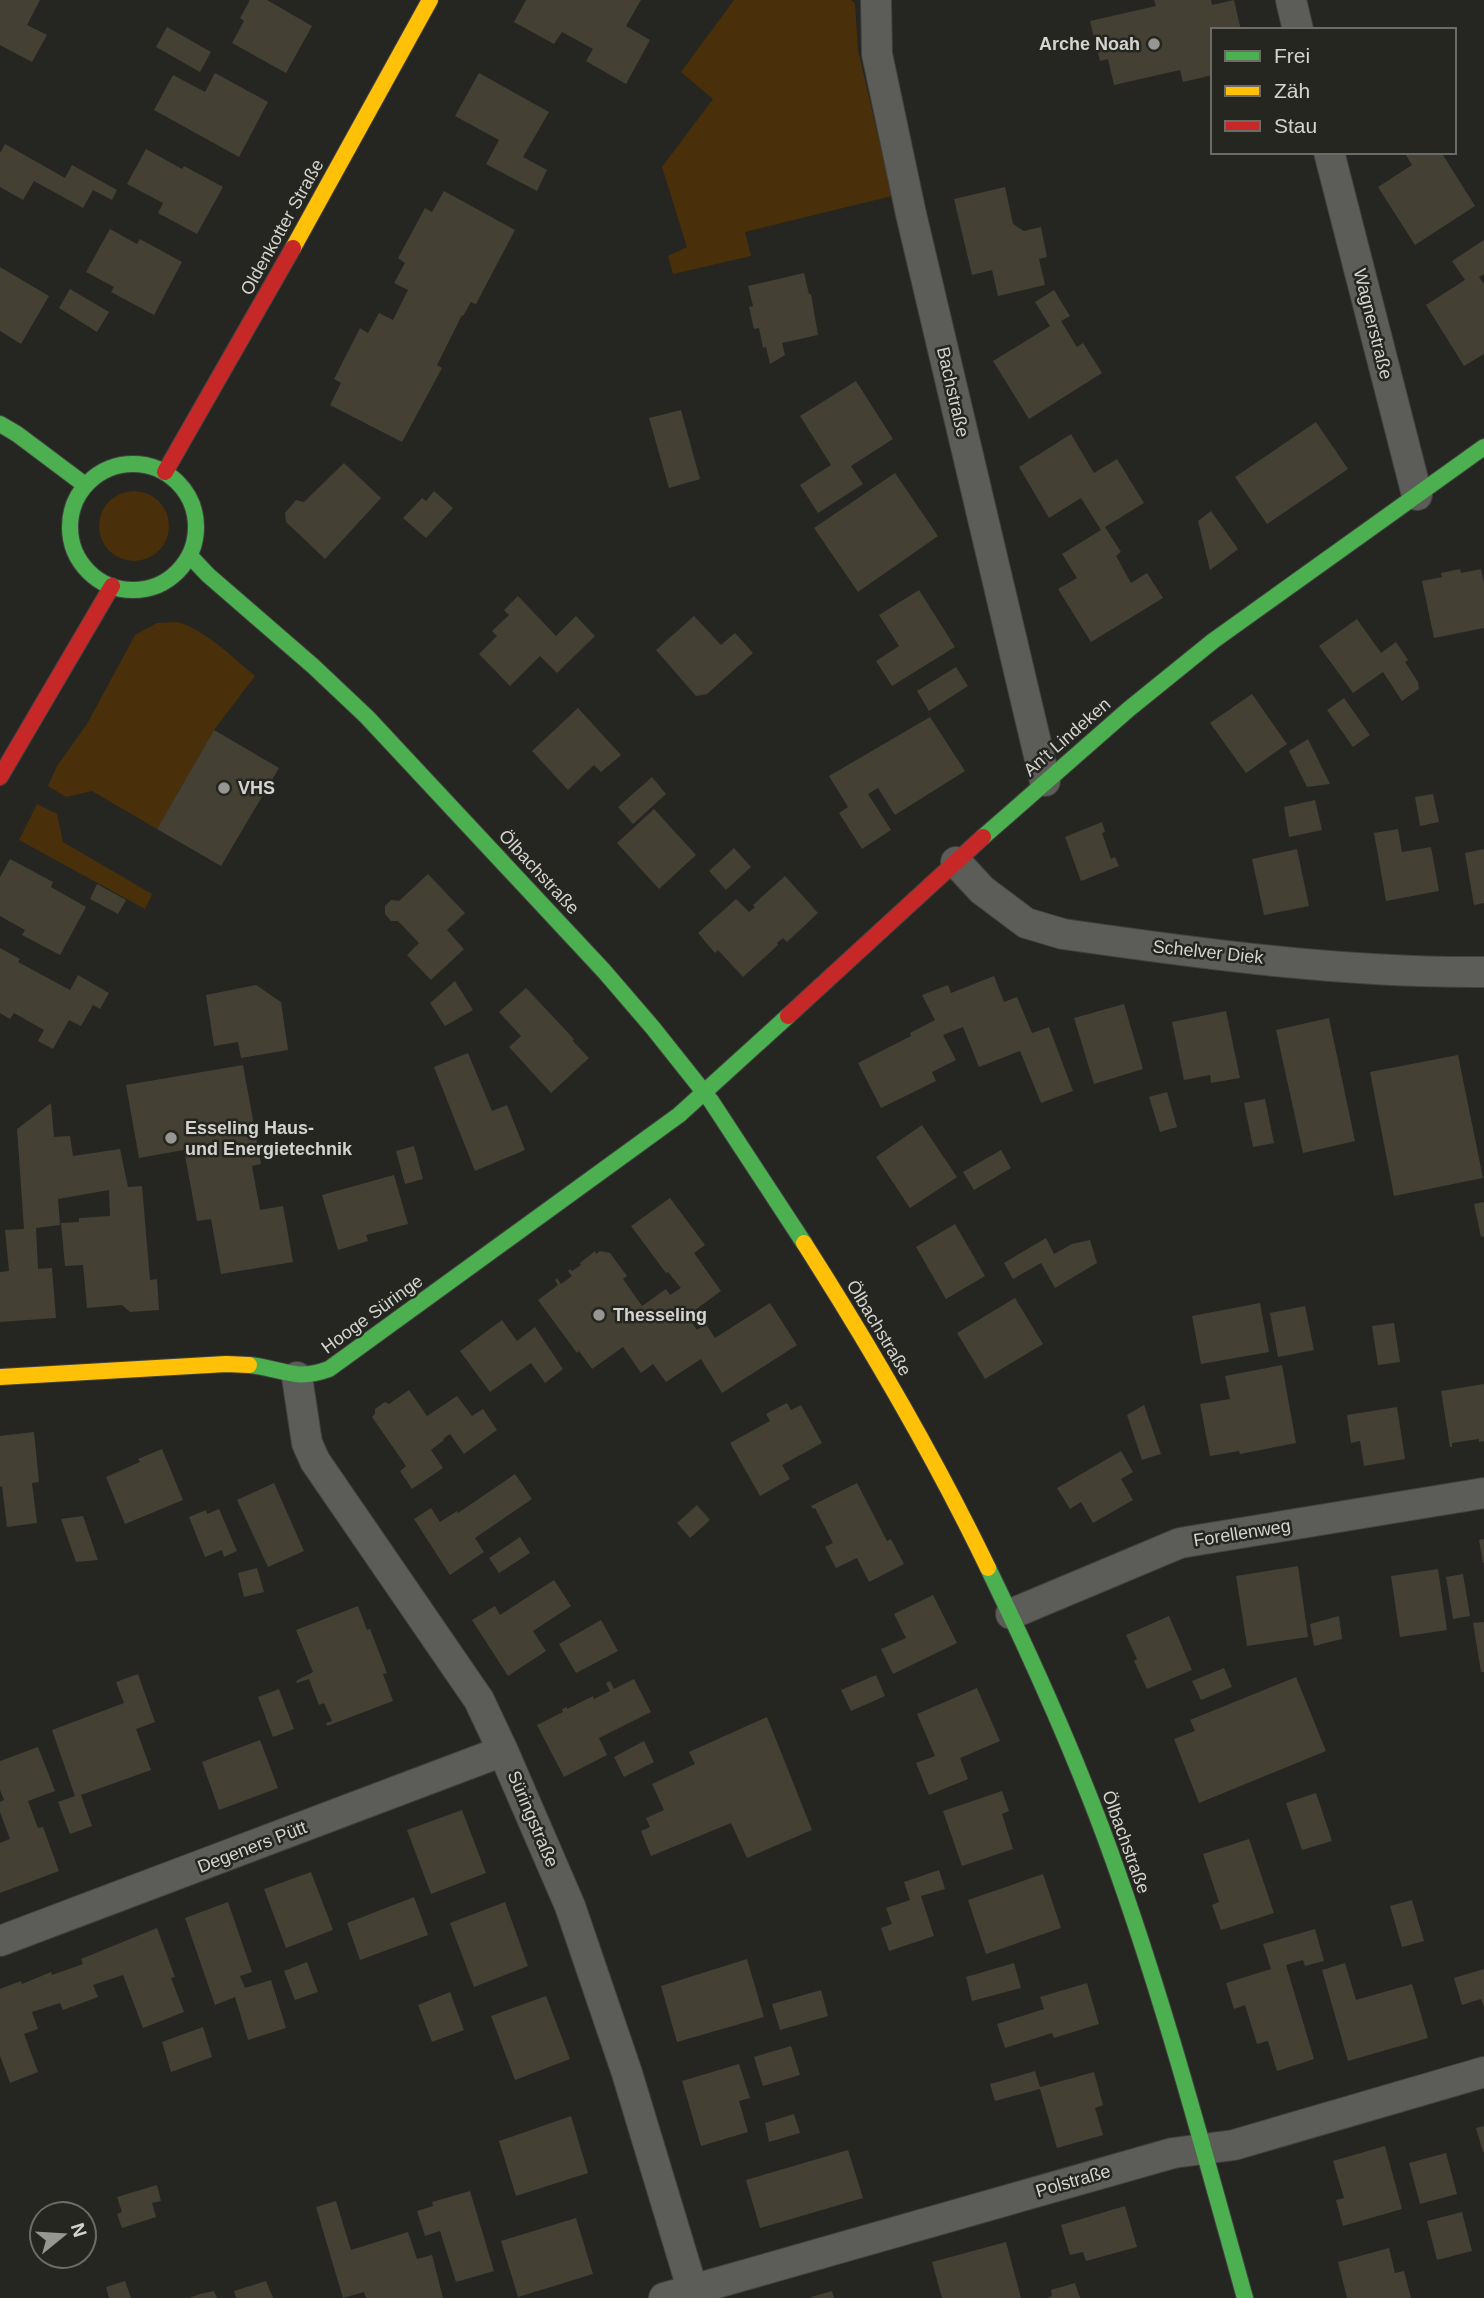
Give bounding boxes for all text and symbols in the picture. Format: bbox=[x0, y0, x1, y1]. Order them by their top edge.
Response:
legend bbox=[1211, 28, 1456, 154]
place label: Arche Noah bbox=[1039, 34, 1140, 54]
marker: Arche Noah bbox=[1146, 36, 1162, 52]
text: Frei bbox=[1274, 44, 1310, 67]
text: Zäh bbox=[1274, 79, 1310, 102]
text: Stau bbox=[1274, 114, 1317, 137]
street label: Oldenkotter Straße bbox=[236, 156, 328, 298]
street label: Wagnerstraße bbox=[1350, 267, 1396, 381]
street label: Bachstraße bbox=[933, 345, 973, 439]
street label: An't Lindeken bbox=[1019, 694, 1115, 780]
place label: VHS bbox=[238, 778, 275, 798]
marker: VHS bbox=[216, 780, 232, 796]
street label: Ölbachstraße bbox=[495, 826, 583, 918]
street label: Schelver Diek bbox=[1152, 936, 1265, 968]
place label: Esseling Haus- und Energietechnik bbox=[185, 1118, 353, 1159]
marker: Esseling Haus- und Energietechnik bbox=[163, 1130, 179, 1146]
street label: Hooge Süringe bbox=[318, 1271, 426, 1357]
street label: Ölbachstraße bbox=[843, 1277, 915, 1379]
place label: Thesseling bbox=[613, 1305, 707, 1325]
marker: Thesseling bbox=[591, 1307, 607, 1323]
street label: Forellenweg bbox=[1192, 1515, 1292, 1551]
street label: Süringstraße bbox=[504, 1768, 562, 1870]
street label: Ölbachstraße bbox=[1098, 1788, 1154, 1896]
street label: Degeners Pütt bbox=[195, 1817, 309, 1877]
street label: Polstraße bbox=[1033, 2161, 1113, 2201]
north arrow bbox=[28, 2200, 98, 2270]
text: N bbox=[67, 2220, 91, 2240]

